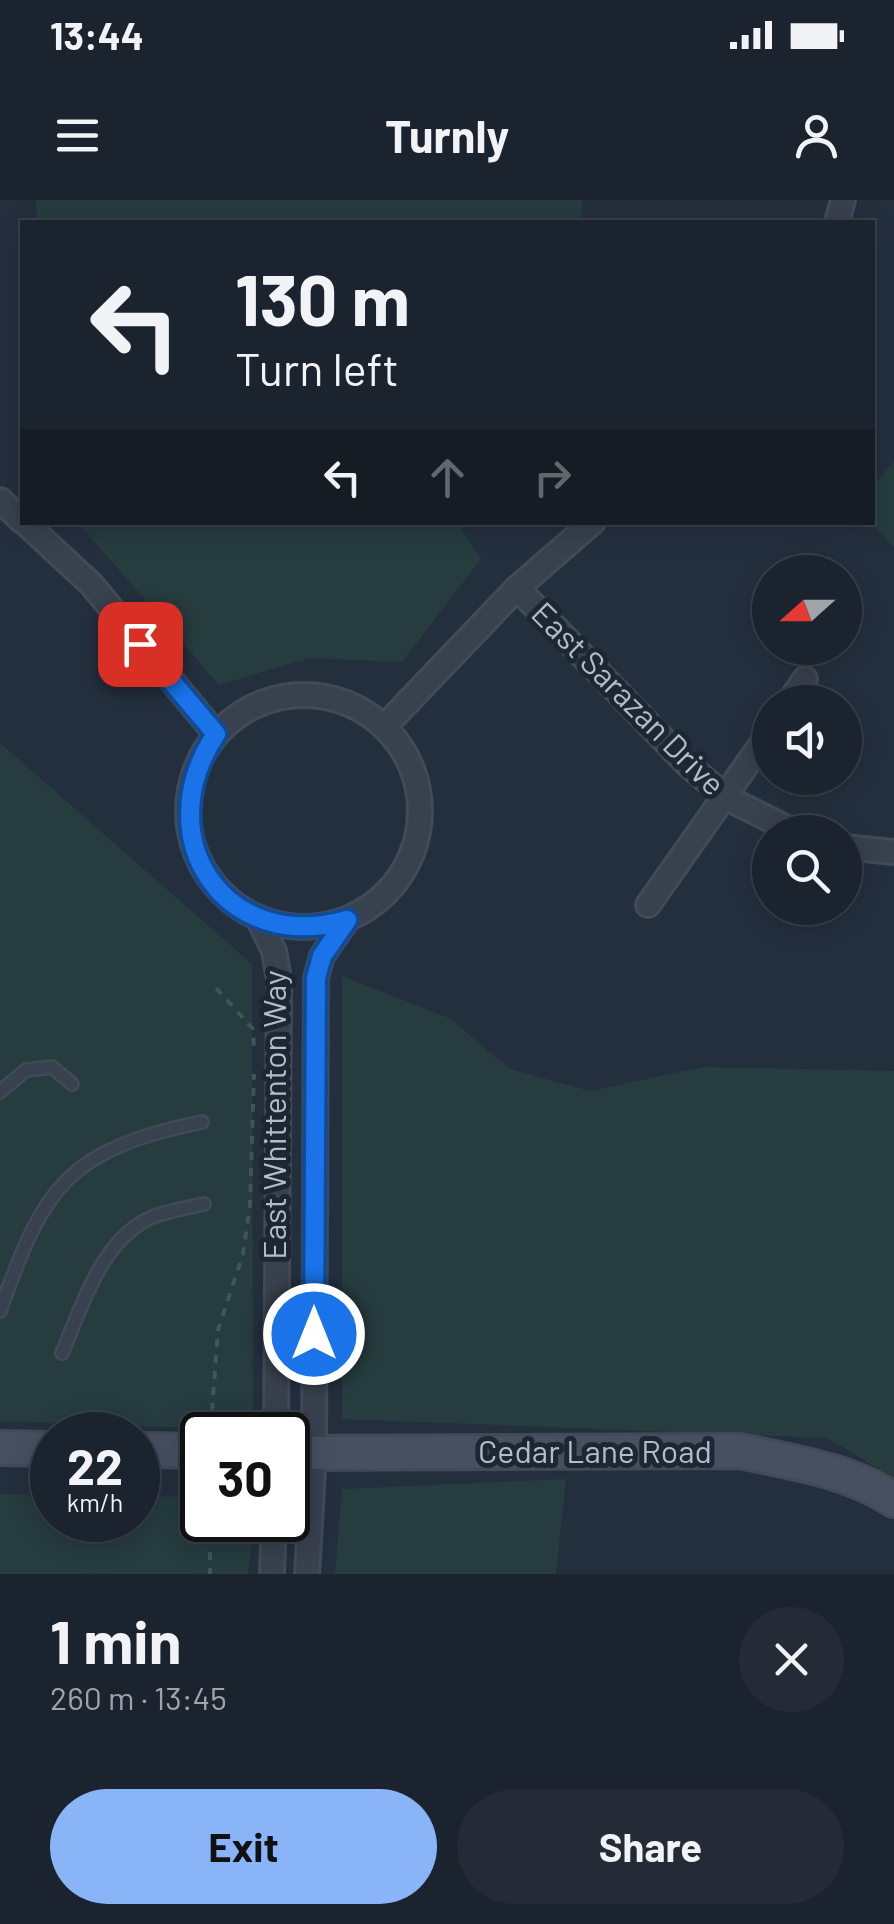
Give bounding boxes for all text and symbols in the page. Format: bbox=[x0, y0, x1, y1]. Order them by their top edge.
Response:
text: 13:44 bbox=[50, 12, 144, 58]
icon: menu bbox=[50, 108, 105, 163]
text: Turnly bbox=[385, 108, 509, 162]
icon: person bbox=[789, 108, 844, 163]
text: 130 m bbox=[235, 256, 410, 340]
icon: left bbox=[70, 260, 200, 390]
text: Turn left bbox=[235, 341, 399, 395]
icon: left bbox=[315, 450, 370, 505]
icon: ahead bbox=[420, 450, 475, 505]
icon: right bbox=[525, 450, 580, 505]
north arrow bbox=[752, 555, 862, 665]
map controls bbox=[752, 555, 862, 925]
street label: East Sarazan Drive bbox=[525, 593, 734, 802]
pin bbox=[98, 602, 183, 687]
icon: arrive bbox=[113, 617, 168, 672]
button: sound bbox=[752, 685, 862, 795]
button: search bbox=[752, 815, 862, 925]
street label: East Whittenton Way bbox=[254, 970, 292, 1260]
position arrow bbox=[262, 1282, 366, 1386]
speed limit sign: 30 bbox=[180, 1412, 310, 1542]
street label: Cedar Lane Road bbox=[478, 1431, 712, 1469]
text: 22 bbox=[67, 1435, 123, 1495]
text: km/h bbox=[67, 1487, 123, 1517]
text: 1 min bbox=[50, 1604, 181, 1676]
button: close bbox=[739, 1607, 844, 1712]
text: 260 m · 13:45 bbox=[50, 1678, 227, 1716]
button: Exit bbox=[50, 1789, 437, 1904]
button: Share bbox=[457, 1789, 844, 1904]

